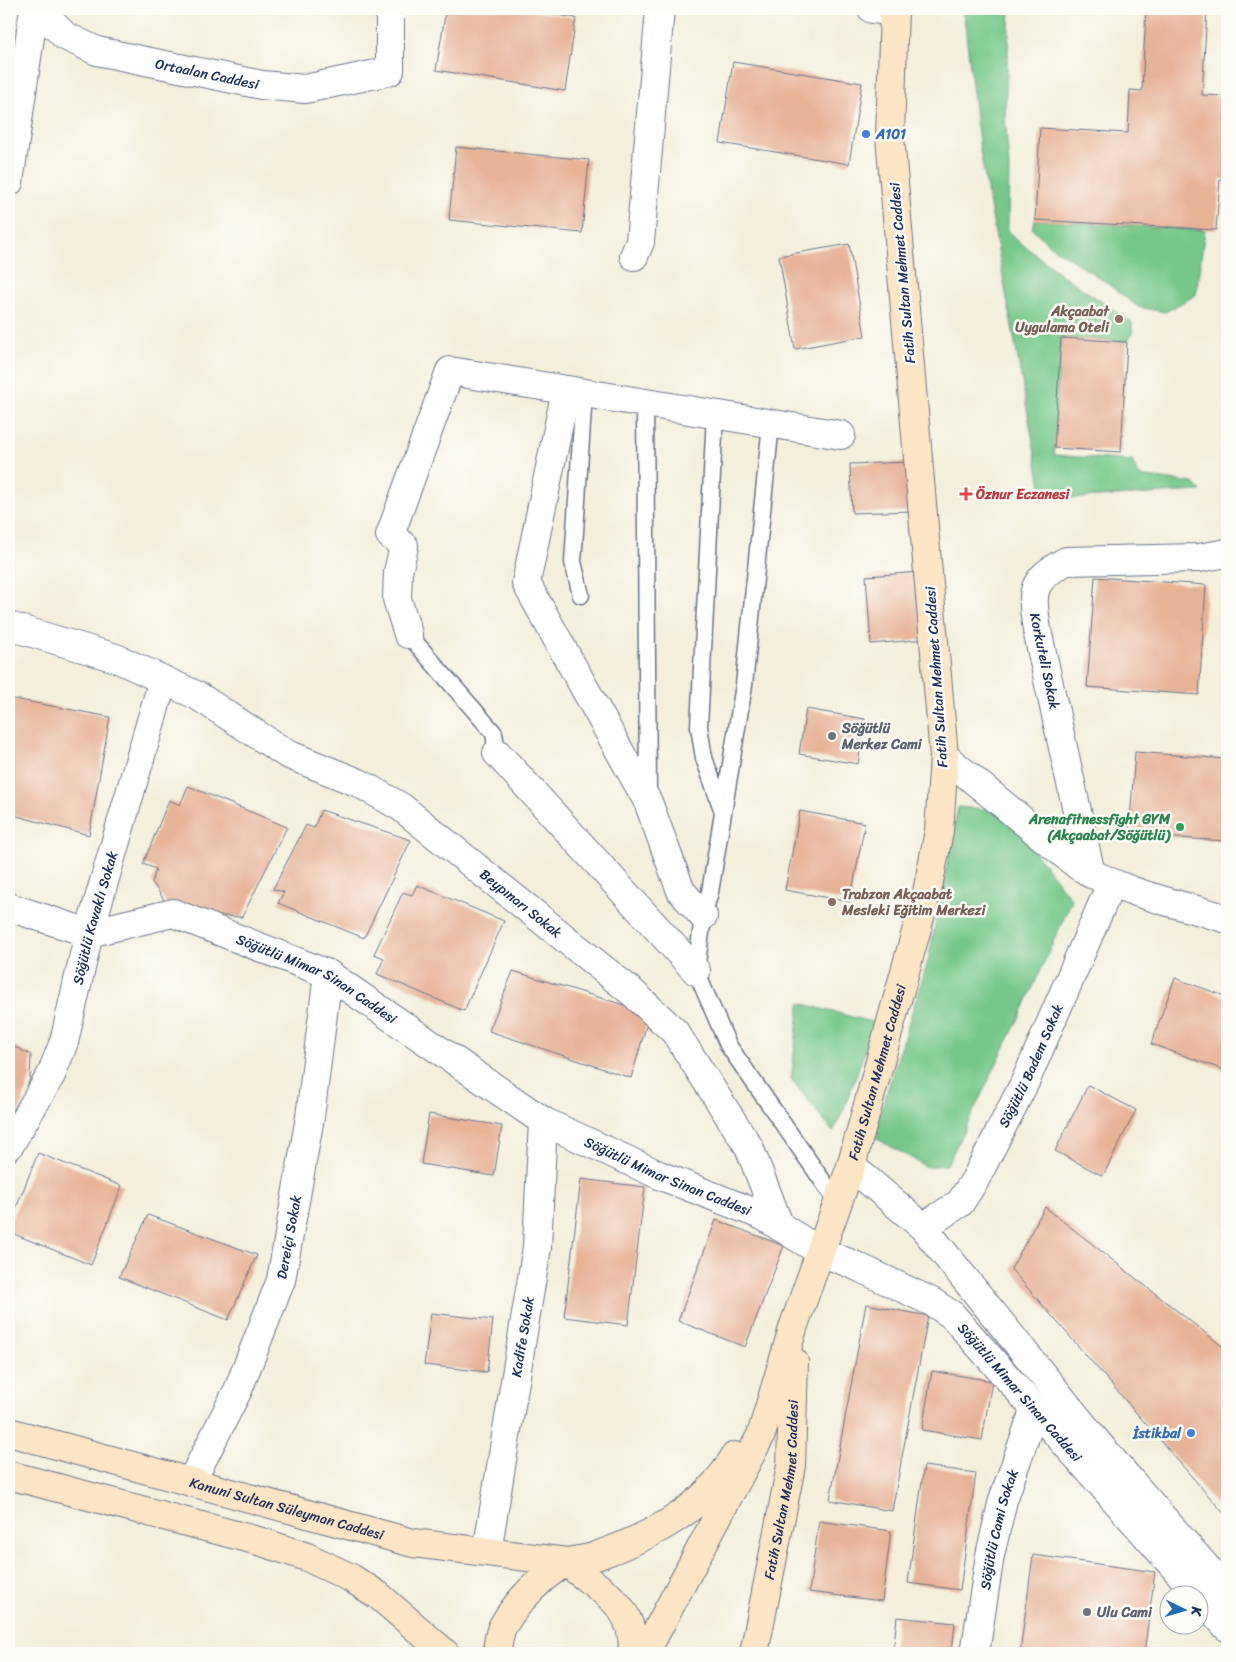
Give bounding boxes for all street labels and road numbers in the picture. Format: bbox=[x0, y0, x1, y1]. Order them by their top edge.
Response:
street label: Ortaalan Caddesi bbox=[153, 51, 262, 97]
street label: Fatih Sultan Mehmet Caddesi bbox=[882, 180, 923, 364]
street label: Fatih Sultan Mehmet Caddesi bbox=[918, 584, 955, 768]
street label: Korkuteli Sokak bbox=[1022, 611, 1067, 712]
street label: Söğütlü Kavaklı Sokak bbox=[66, 847, 126, 987]
street label: Beypınarı Sokak bbox=[474, 862, 568, 945]
street label: Söğütlü Mimar Sinan Caddesi bbox=[232, 927, 403, 1031]
street label: Fatih Sultan Mehmet Caddesi bbox=[841, 980, 914, 1163]
street label: Söğütlü Badem Sokak bbox=[992, 1000, 1071, 1132]
street label: Söğütlü Mimar Sinan Caddesi bbox=[580, 1130, 756, 1224]
street label: Dereiçi Sokak bbox=[269, 1193, 309, 1281]
street label: Kadife Sokak bbox=[504, 1294, 542, 1379]
street label: Söğütlü Mimar Sinan Caddesi bbox=[951, 1317, 1089, 1469]
street label: Fatih Sultan Mehmet Caddesi bbox=[757, 1398, 806, 1582]
street label: Söğütlü Cami Sokak bbox=[973, 1465, 1026, 1591]
street label: Kanuni Sultan Süleyman Caddesi bbox=[187, 1470, 388, 1548]

